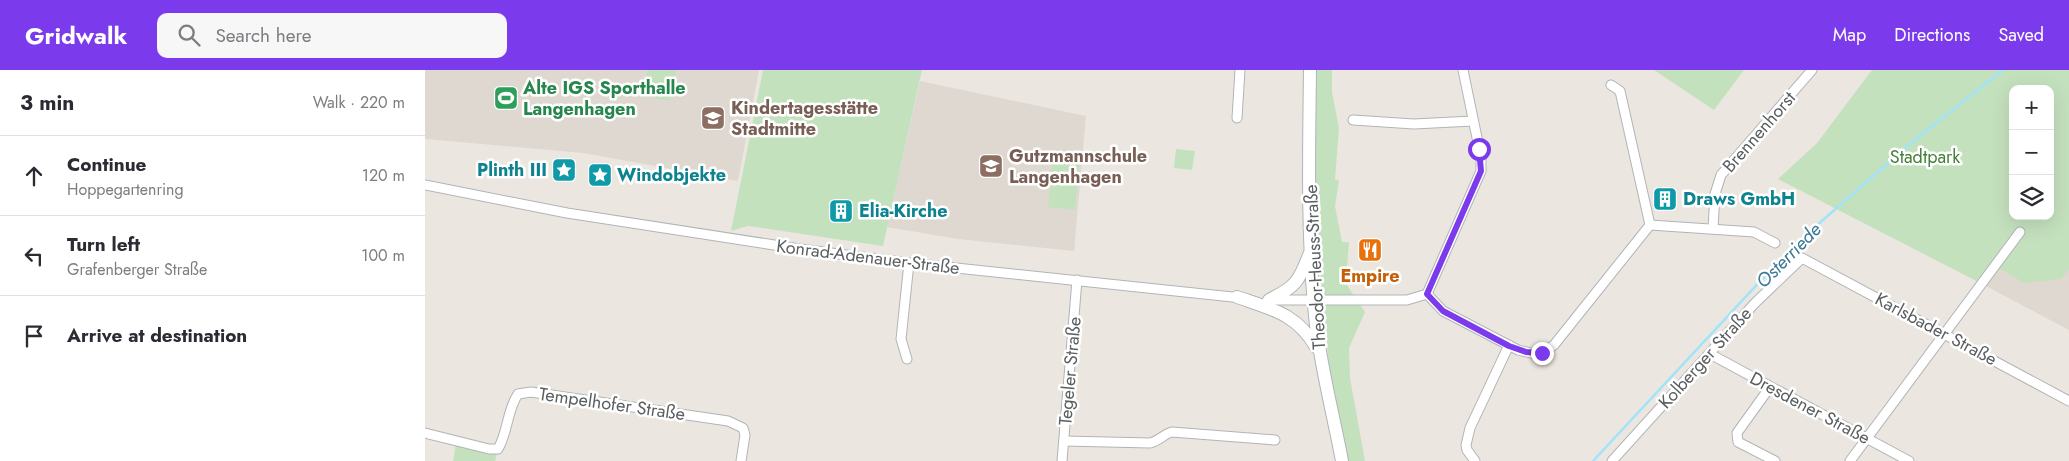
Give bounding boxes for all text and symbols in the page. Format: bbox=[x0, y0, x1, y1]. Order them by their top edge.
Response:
search box bbox=[157, 13, 507, 58]
text: Gridwalk bbox=[25, 18, 127, 53]
icon: search bbox=[175, 21, 203, 49]
text: Search here bbox=[215, 22, 311, 49]
text: Map bbox=[1833, 22, 1866, 48]
text: Directions bbox=[1894, 22, 1970, 48]
text: Saved bbox=[1998, 22, 2044, 48]
place label: Alte IGS Sporthalle Langenhagen bbox=[522, 75, 686, 122]
sports icon: Alte IGS Sporthalle Langenhagen bbox=[493, 85, 519, 111]
street label: Brennenhorst bbox=[1716, 85, 1802, 178]
map controls bbox=[2009, 85, 2054, 220]
button: + bbox=[2009, 85, 2054, 130]
text: 3 min bbox=[20, 88, 74, 118]
text: Walk · 220 m bbox=[313, 91, 405, 114]
place label: Kindertagesstätte Stadtmitte bbox=[731, 95, 878, 142]
school or university icon: Kindertagesstätte Stadtmitte bbox=[700, 105, 726, 131]
button: − bbox=[2009, 130, 2054, 175]
route start bbox=[1468, 138, 1491, 161]
place label: Gutzmannschule Langenhagen bbox=[1009, 143, 1147, 190]
park label: Stadtpark bbox=[1890, 144, 1960, 170]
text: Continue bbox=[67, 151, 146, 178]
school or university icon: Gutzmannschule Langenhagen bbox=[978, 153, 1004, 179]
place label: Plinth III bbox=[477, 157, 547, 183]
place icon: Plinth III bbox=[551, 157, 577, 183]
icon: ahead bbox=[20, 162, 48, 190]
place icon: Windobjekte bbox=[587, 162, 613, 188]
place label: Windobjekte bbox=[617, 162, 726, 188]
text: 120 m bbox=[362, 164, 405, 187]
button: layers bbox=[2009, 175, 2054, 220]
text: Hoppegartenring bbox=[67, 178, 184, 201]
street label: Theodor-Heuss-Straße bbox=[1298, 184, 1332, 350]
building icon: Draws GmbH bbox=[1652, 186, 1678, 212]
place label: Draws GmbH bbox=[1683, 186, 1795, 212]
building icon: Elia-Kirche bbox=[828, 198, 854, 224]
place label: Elia-Kirche bbox=[859, 198, 948, 224]
water label: Osterriede bbox=[1750, 216, 1828, 294]
text: Turn left bbox=[67, 231, 140, 258]
street label: Konrad-Adenauer-Straße bbox=[775, 233, 961, 281]
restaurant icon: Empire bbox=[1357, 237, 1383, 263]
icon: left bbox=[20, 242, 48, 270]
text: 100 m bbox=[361, 244, 405, 267]
text: Grafenberger Straße bbox=[67, 258, 207, 281]
place label: Empire bbox=[1340, 263, 1400, 289]
street label: Karlsbader Straße bbox=[1870, 286, 2002, 372]
street label: Kolberger Straße bbox=[1652, 302, 1758, 414]
street label: Tegeler Straße bbox=[1052, 316, 1088, 426]
icon: arrive bbox=[20, 322, 48, 350]
text: Arrive at destination bbox=[67, 322, 247, 349]
route end bbox=[1531, 342, 1554, 365]
street label: Dresdener Straße bbox=[1745, 365, 1875, 451]
street label: Tempelhofer Straße bbox=[537, 381, 687, 427]

